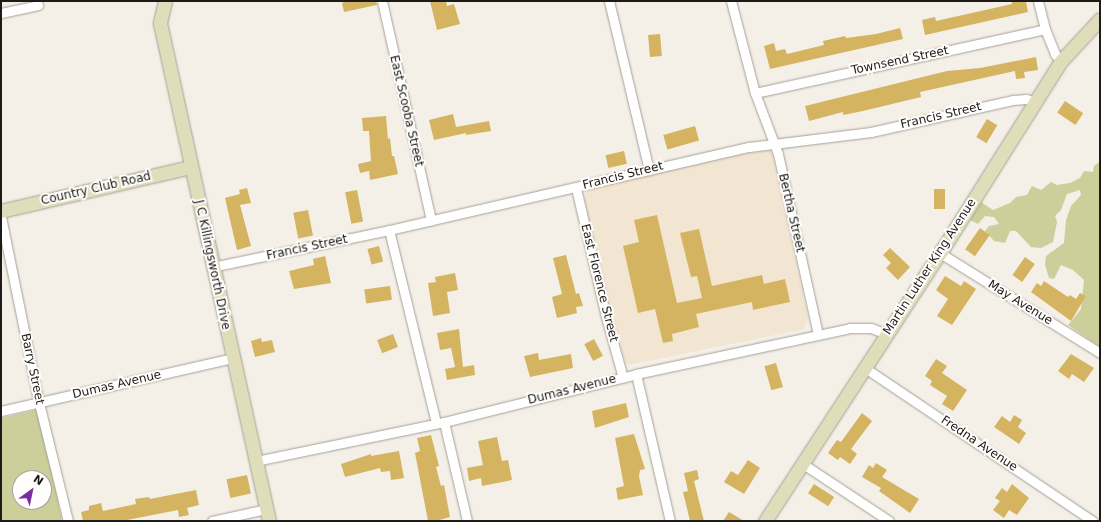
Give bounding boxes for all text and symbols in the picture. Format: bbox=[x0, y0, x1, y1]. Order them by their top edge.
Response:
street label: Townsend Street bbox=[850, 44, 950, 78]
street label: East Scooba Street bbox=[386, 54, 426, 168]
street label: Francis Street bbox=[899, 100, 983, 132]
street label: Francis Street bbox=[581, 159, 665, 193]
street label: Country Club Road bbox=[40, 169, 152, 209]
street label: Bertha Street bbox=[775, 172, 807, 254]
street label: Martin Luther King Avenue bbox=[881, 196, 979, 338]
street label: J C Killingsworth Drive bbox=[191, 199, 233, 331]
street label: East Florence Street bbox=[577, 222, 621, 344]
street label: Francis Street bbox=[265, 232, 349, 264]
street label: May Avenue bbox=[985, 277, 1055, 329]
street label: Barry Street bbox=[17, 332, 47, 406]
street label: Dumas Avenue bbox=[71, 368, 163, 402]
street label: Dumas Avenue bbox=[526, 372, 618, 408]
street label: Fredna Avenue bbox=[938, 413, 1020, 475]
north arrow bbox=[12, 470, 52, 510]
text: N bbox=[31, 472, 46, 488]

